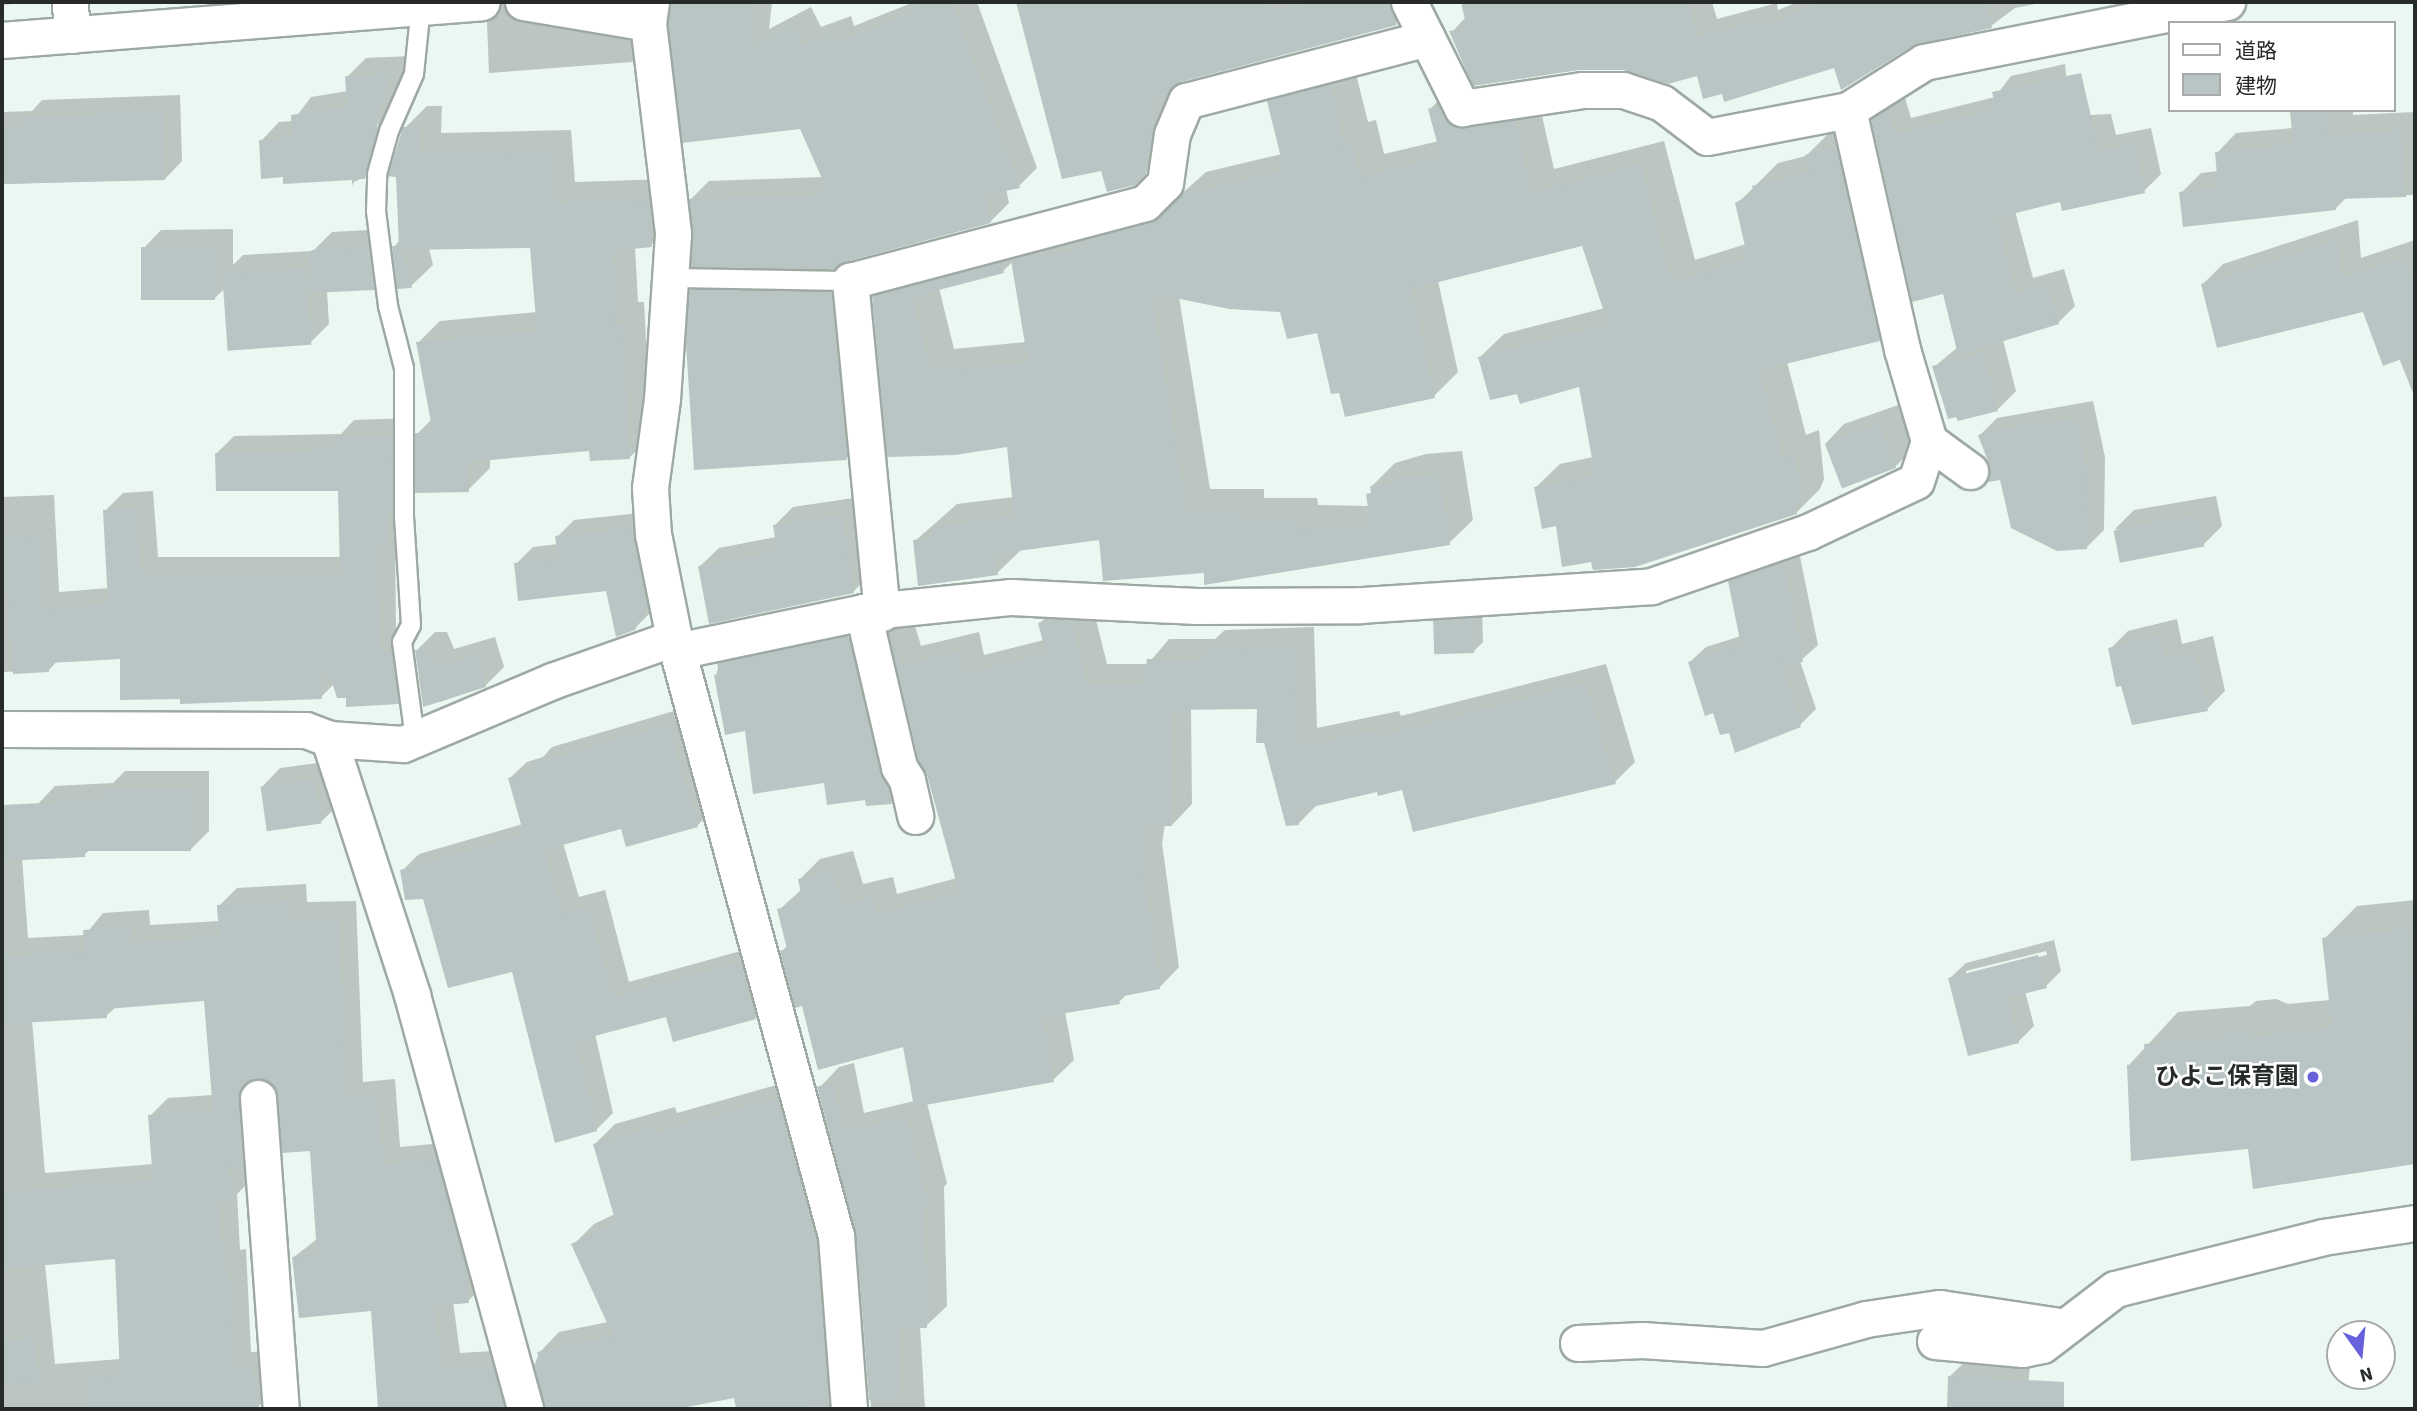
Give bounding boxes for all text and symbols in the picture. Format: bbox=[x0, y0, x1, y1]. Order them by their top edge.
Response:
legend bbox=[2168, 21, 2396, 112]
text: 道路 bbox=[2235, 36, 2277, 66]
text: 建物 bbox=[2235, 71, 2277, 101]
place label: ひよこ保育園 bbox=[2155, 1063, 2299, 1091]
marker: ひよこ保育園 bbox=[2305, 1069, 2321, 1085]
north arrow bbox=[2326, 1320, 2396, 1390]
text: N bbox=[2356, 1359, 2376, 1389]

